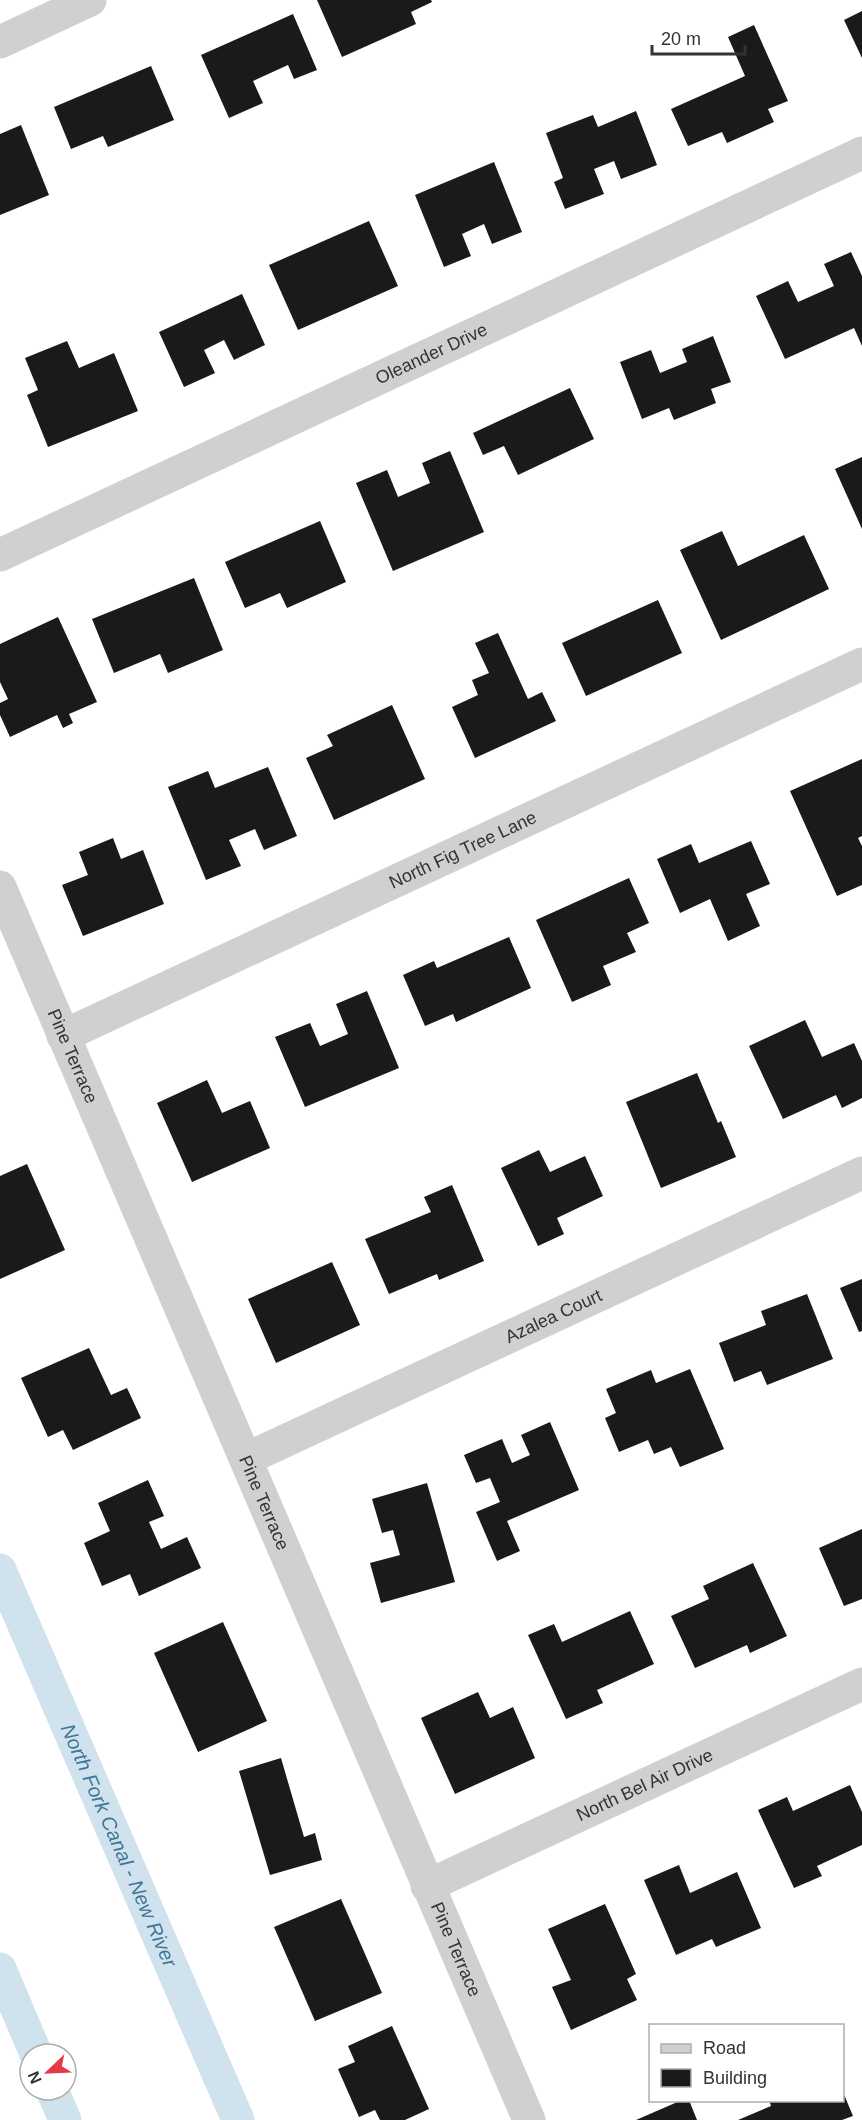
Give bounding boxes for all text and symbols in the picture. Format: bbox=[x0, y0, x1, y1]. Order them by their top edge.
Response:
scale bar bbox=[652, 18, 745, 56]
text: 20 m bbox=[661, 29, 701, 49]
street label: Oleander Drive bbox=[372, 319, 491, 388]
street label: North Fig Tree Lane bbox=[386, 807, 540, 893]
street label: Pine Terrace bbox=[43, 1006, 102, 1106]
street label: Azalea Court bbox=[502, 1285, 605, 1347]
street label: Pine Terrace bbox=[235, 1452, 293, 1553]
water label: North Fork Canal - New River bbox=[57, 1721, 182, 1971]
street label: North Bel Air Drive bbox=[573, 1745, 716, 1825]
street label: Pine Terrace bbox=[427, 1899, 485, 2000]
legend bbox=[649, 2024, 844, 2102]
text: Road bbox=[703, 2038, 746, 2058]
north arrow bbox=[18, 2042, 78, 2102]
text: Building bbox=[703, 2068, 767, 2088]
text: N bbox=[25, 2069, 45, 2086]

